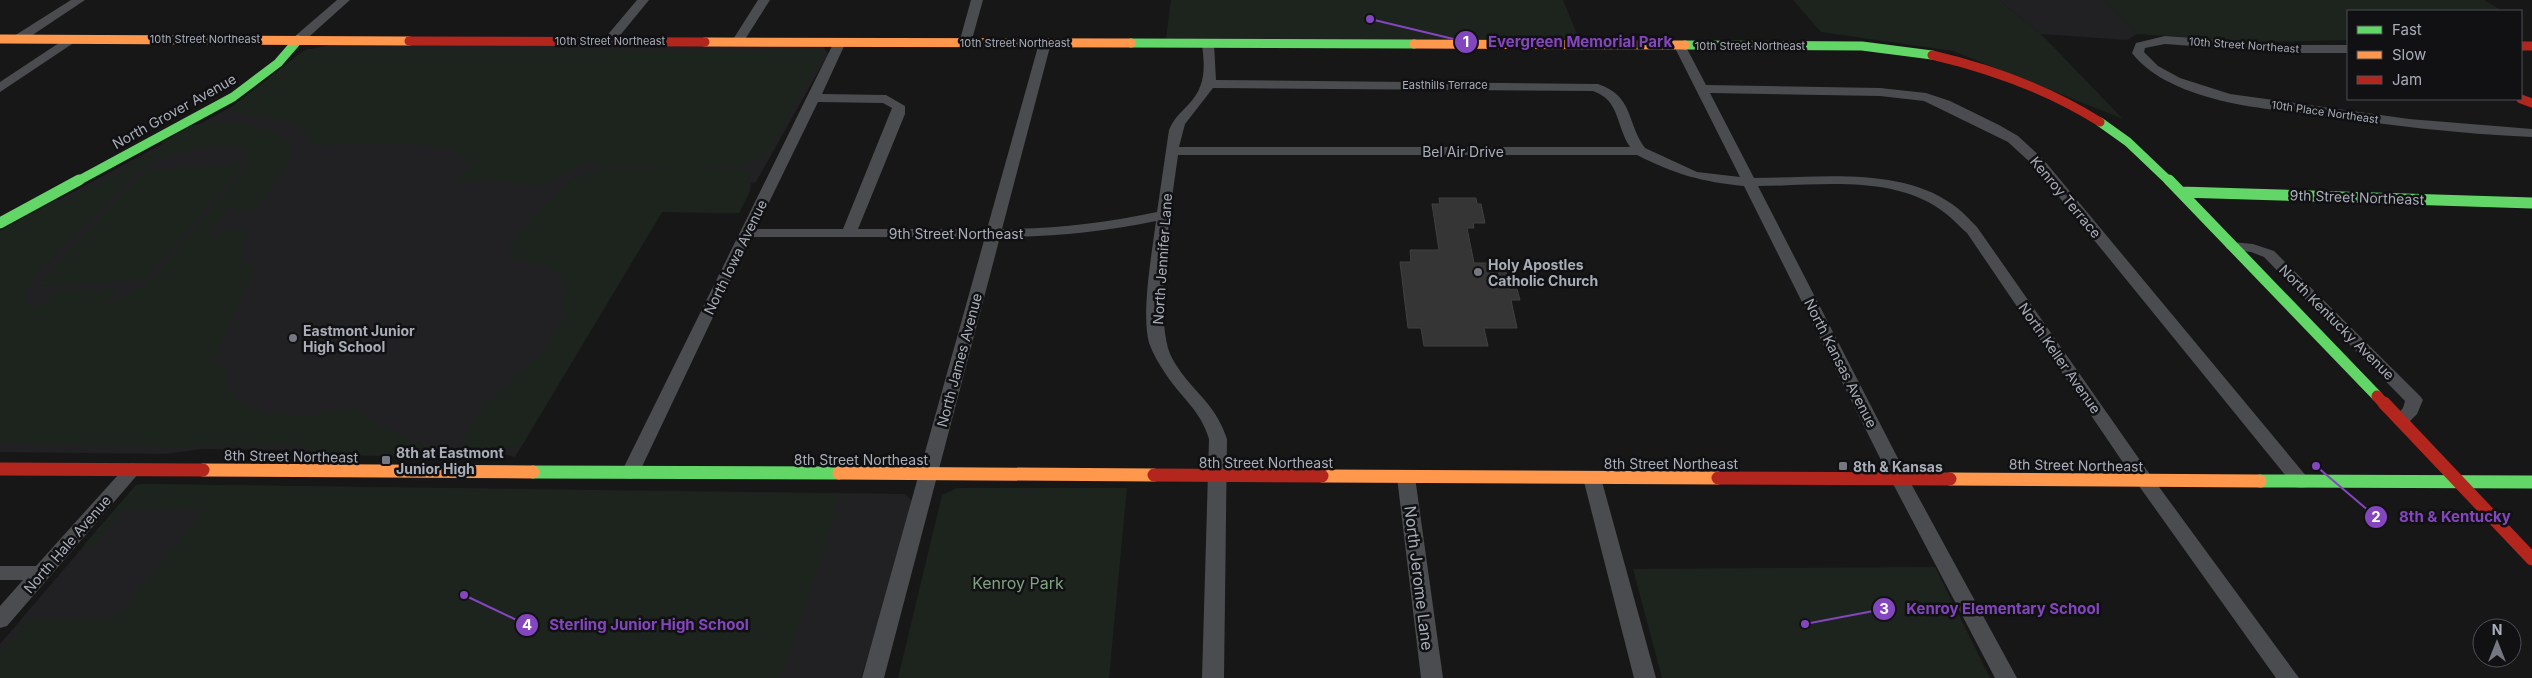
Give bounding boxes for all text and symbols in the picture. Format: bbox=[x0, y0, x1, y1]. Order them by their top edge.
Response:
legend bbox=[2347, 10, 2522, 100]
text: Fast bbox=[2392, 20, 2422, 39]
callout: Evergreen Memorial Park bbox=[1453, 27, 1683, 57]
street label: 10th Street Northeast bbox=[150, 32, 261, 46]
text: 1 bbox=[1463, 32, 1469, 51]
text: Evergreen Memorial Park bbox=[1488, 32, 1672, 51]
street label: 10th Street Northeast bbox=[555, 34, 666, 48]
street label: 10th Street Northeast bbox=[2188, 34, 2300, 56]
street label: 10th Street Northeast bbox=[960, 36, 1071, 50]
street label: 10th Street Northeast bbox=[1695, 39, 1806, 53]
text: Slow bbox=[2392, 45, 2426, 64]
street label: North Grover Avenue bbox=[109, 70, 239, 152]
text: Jam bbox=[2392, 70, 2422, 89]
street label: Easthills Terrace bbox=[1402, 78, 1488, 92]
street label: 10th Place Northeast bbox=[2271, 98, 2380, 126]
street label: Bel Air Drive bbox=[1422, 143, 1504, 160]
street label: Kenroy Terrace bbox=[2027, 153, 2105, 241]
street label: 9th Street Northeast bbox=[2289, 186, 2425, 208]
street label: North Jennifer Lane bbox=[1149, 193, 1175, 325]
street label: North Iowa Avenue bbox=[700, 197, 770, 317]
street label: 9th Street Northeast bbox=[889, 225, 1024, 242]
place label: Holy Apostles Catholic Church bbox=[1488, 256, 1598, 289]
street label: North Kentucky Avenue bbox=[2276, 261, 2398, 383]
marker: Holy Apostles Catholic Church bbox=[1472, 266, 1484, 278]
street label: North James Avenue bbox=[933, 291, 985, 429]
street label: North Kansas Avenue bbox=[1801, 296, 1881, 430]
street label: North Keller Avenue bbox=[2015, 299, 2105, 417]
place label: Eastmont Junior High School bbox=[303, 322, 415, 355]
marker: Eastmont Junior High School bbox=[287, 332, 299, 344]
place label: 8th at Eastmont Junior High bbox=[396, 444, 504, 477]
street label: 8th Street Northeast bbox=[224, 446, 359, 466]
street label: 8th Street Northeast bbox=[794, 451, 929, 468]
marker: 8th at Eastmont Junior High bbox=[380, 454, 392, 466]
street label: 8th Street Northeast bbox=[1199, 454, 1334, 471]
street label: 8th Street Northeast bbox=[1604, 455, 1739, 472]
street label: 8th Street Northeast bbox=[2009, 455, 2144, 475]
place label: 8th & Kansas bbox=[1853, 458, 1943, 475]
marker: 8th & Kansas bbox=[1837, 460, 1849, 472]
street label: North Hale Avenue bbox=[20, 492, 114, 596]
callout: 8th & Kentucky bbox=[2364, 502, 2521, 532]
street label: North Jerome Lane bbox=[1400, 505, 1438, 651]
text: 2 bbox=[2371, 507, 2381, 526]
text: 8th & Kentucky bbox=[2399, 507, 2511, 526]
park label: Kenroy Park bbox=[972, 573, 1064, 593]
callout: Kenroy Elementary School bbox=[1871, 594, 2109, 624]
text: 3 bbox=[1879, 599, 1889, 618]
text: Kenroy Elementary School bbox=[1906, 599, 2100, 618]
callout: Sterling Junior High School bbox=[514, 610, 759, 640]
text: 4 bbox=[522, 615, 532, 634]
text: Sterling Junior High School bbox=[549, 615, 749, 634]
north arrow bbox=[2472, 618, 2522, 668]
text: N bbox=[2492, 621, 2502, 638]

